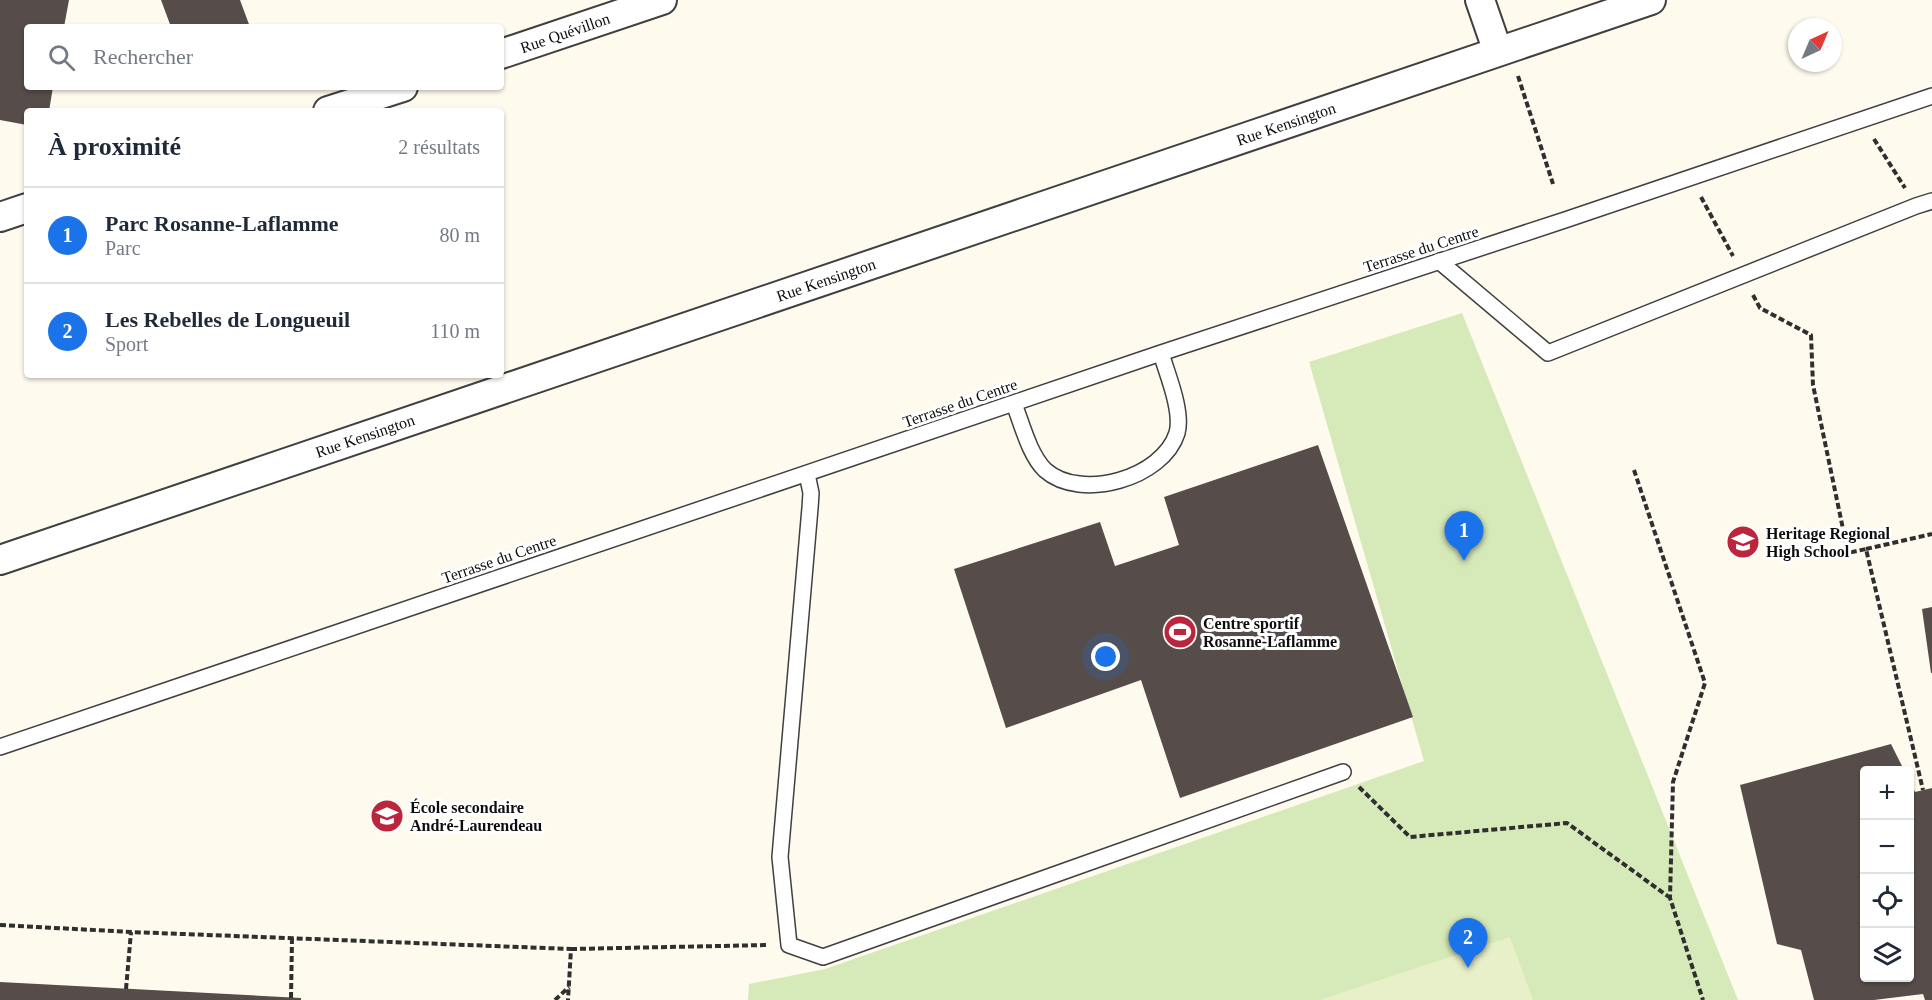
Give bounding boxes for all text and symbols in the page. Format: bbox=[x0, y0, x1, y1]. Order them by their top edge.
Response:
street label: Rue Quévillon bbox=[518, 10, 612, 56]
north arrow bbox=[1788, 18, 1842, 72]
search box bbox=[24, 24, 504, 90]
icon: search bbox=[45, 41, 78, 74]
text: Rechercher bbox=[93, 44, 193, 69]
street label: Rue Kensington bbox=[1234, 99, 1338, 150]
text: À proximité bbox=[48, 132, 181, 161]
text: 2 résultats bbox=[398, 136, 480, 158]
text: Parc Rosanne-Laflamme bbox=[105, 211, 339, 236]
street label: Terrasse du Centre bbox=[1361, 222, 1481, 276]
text: 1 bbox=[63, 224, 73, 246]
text: 80 m bbox=[439, 224, 480, 246]
text: Parc bbox=[105, 237, 141, 259]
street label: Rue Kensington bbox=[774, 255, 878, 306]
text: Les Rebelles de Longueuil bbox=[105, 307, 350, 332]
text: 2 bbox=[63, 320, 73, 342]
text: 110 m bbox=[430, 320, 480, 342]
text: Sport bbox=[105, 333, 148, 355]
street label: Terrasse du Centre bbox=[901, 375, 1019, 431]
street label: Rue Kensington bbox=[313, 411, 417, 462]
pin: 1 bbox=[1444, 512, 1484, 561]
school or university icon: Heritage Regional High School bbox=[1725, 524, 1761, 560]
place label: Heritage Regional High School bbox=[1766, 525, 1891, 561]
street label: Terrasse du Centre bbox=[440, 531, 558, 587]
sports icon: Centre sportif Rosanne-Laflamme bbox=[1162, 614, 1198, 650]
place label: Centre sportif Rosanne-Laflamme bbox=[1203, 615, 1337, 650]
your location bbox=[1091, 642, 1120, 671]
map controls bbox=[1860, 766, 1914, 982]
button: + bbox=[1860, 766, 1914, 820]
school or university icon: École secondaire André-Laurendeau bbox=[369, 798, 405, 834]
place label: École secondaire André-Laurendeau bbox=[410, 798, 542, 834]
button: − bbox=[1860, 820, 1914, 874]
button: locate bbox=[1860, 874, 1914, 928]
pin: 2 bbox=[1448, 918, 1488, 968]
button: layers bbox=[1860, 928, 1914, 982]

